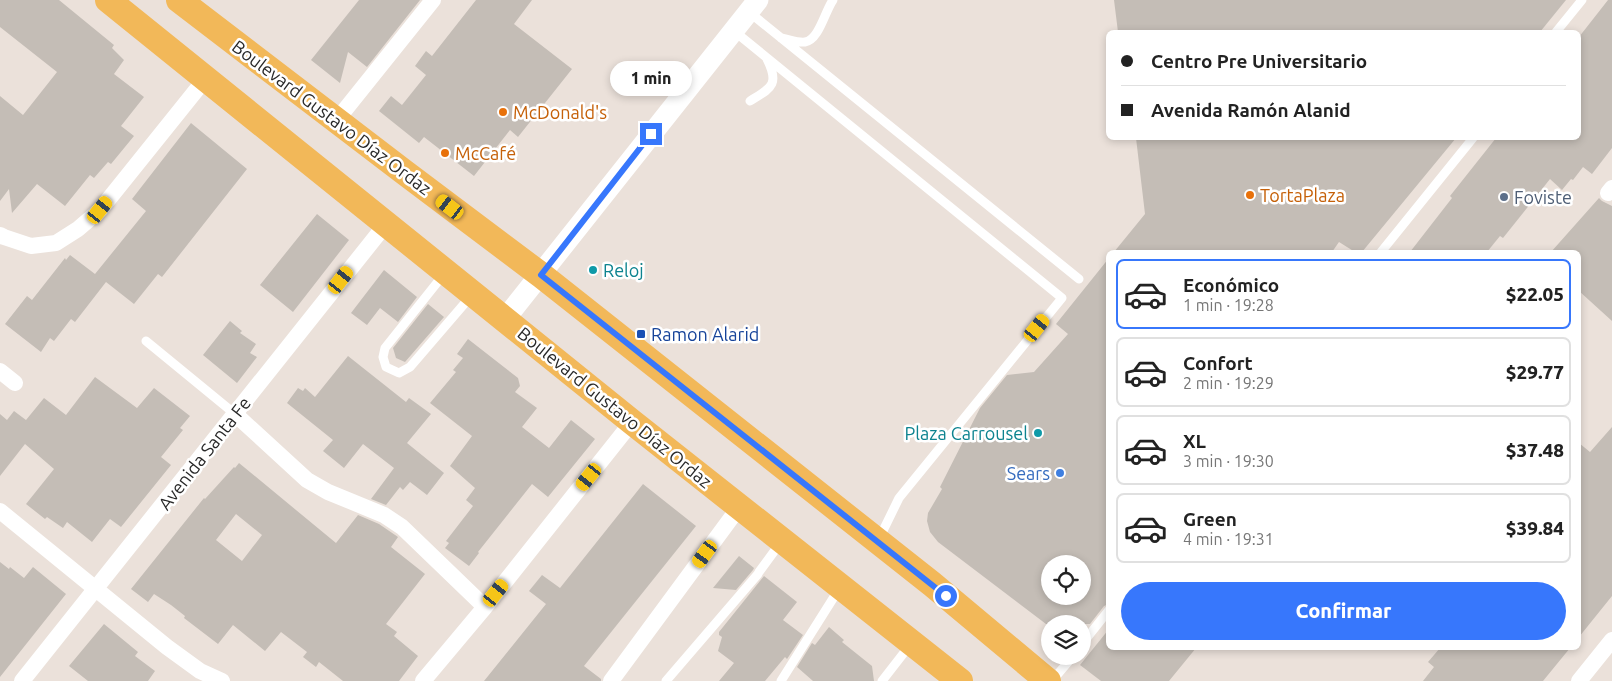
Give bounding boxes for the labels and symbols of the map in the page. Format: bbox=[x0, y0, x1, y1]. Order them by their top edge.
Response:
street label: Boulevard Gustavo Díaz Ordaz bbox=[229, 36, 435, 198]
callout: 1 min bbox=[610, 62, 692, 96]
place label: McDonald's bbox=[513, 102, 607, 122]
marker: McDonald's bbox=[497, 106, 509, 118]
route end bbox=[640, 123, 662, 145]
place label: McCafé bbox=[455, 143, 516, 163]
marker: McCafé bbox=[439, 147, 451, 159]
place label: TortaPlaza bbox=[1260, 185, 1345, 205]
place label: Foviste bbox=[1514, 187, 1572, 207]
marker: TortaPlaza bbox=[1244, 189, 1256, 201]
marker: Foviste bbox=[1498, 191, 1510, 203]
car bbox=[433, 192, 466, 222]
car bbox=[84, 194, 115, 226]
place label: Reloj bbox=[603, 260, 644, 280]
car bbox=[325, 264, 356, 296]
marker: Reloj bbox=[587, 264, 599, 276]
car bbox=[1021, 312, 1052, 344]
street label: Boulevard Gustavo Díaz Ordaz bbox=[514, 323, 716, 491]
place label: Ramon Alarid bbox=[651, 324, 759, 344]
marker: Ramon Alarid bbox=[635, 328, 647, 340]
street label: Avenida Santa Fe bbox=[154, 393, 254, 513]
place label: Plaza Carrousel bbox=[904, 423, 1028, 443]
marker: Plaza Carrousel bbox=[1032, 427, 1044, 439]
car bbox=[573, 461, 604, 493]
place label: Sears bbox=[1007, 463, 1050, 483]
marker: Sears bbox=[1054, 467, 1066, 479]
car bbox=[690, 537, 719, 571]
car bbox=[480, 577, 511, 609]
route start bbox=[935, 585, 957, 607]

